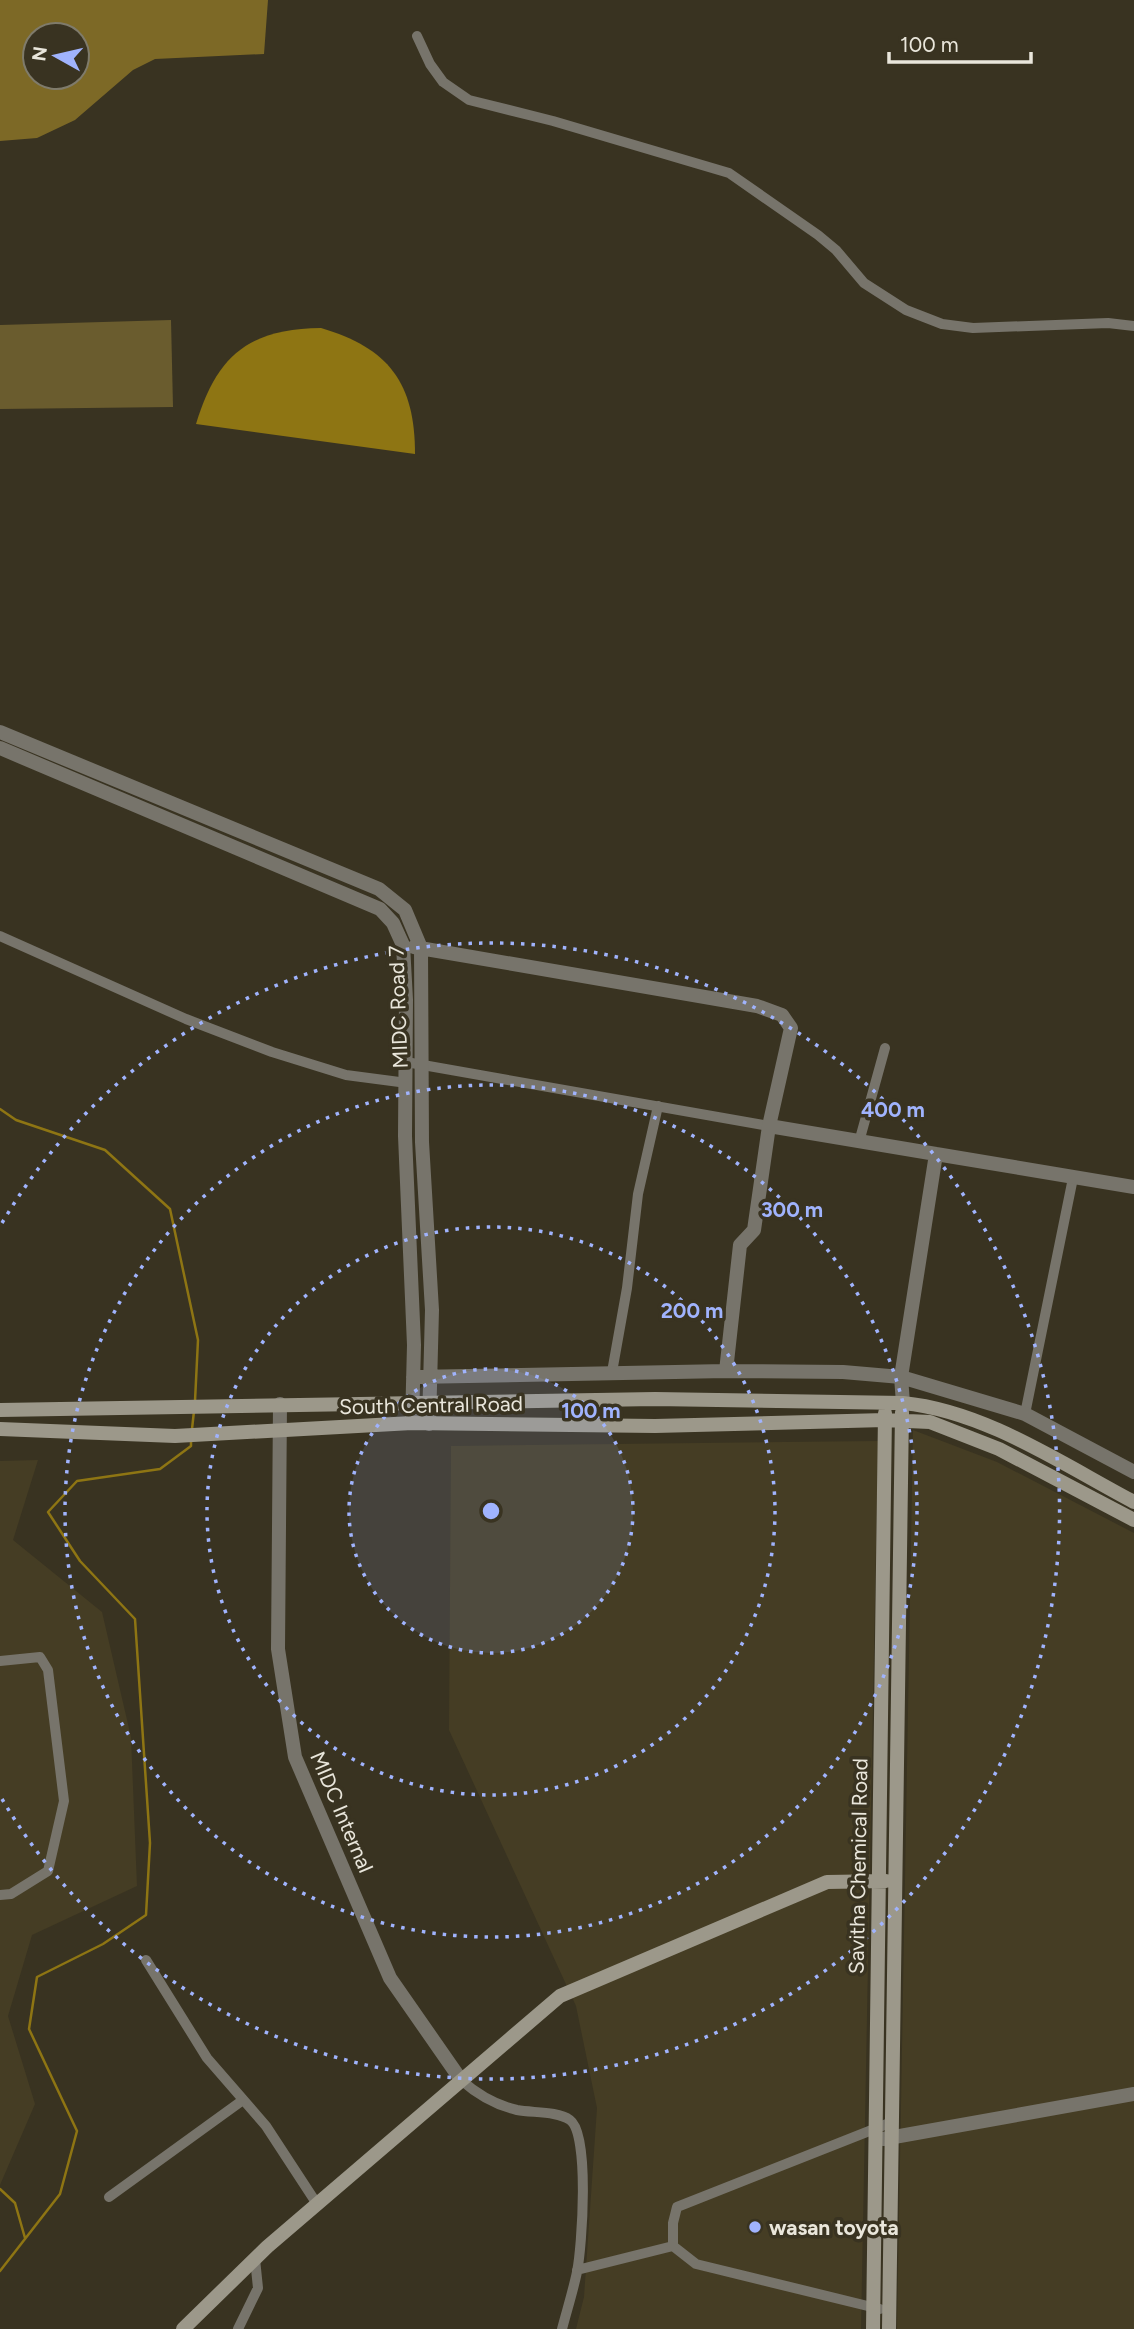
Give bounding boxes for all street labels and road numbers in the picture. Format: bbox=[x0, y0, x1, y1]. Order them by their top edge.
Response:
street label: MIDC Road 7 bbox=[383, 945, 413, 1069]
street label: South Central Road bbox=[339, 1391, 523, 1419]
street label: MIDC Internal bbox=[305, 1748, 379, 1876]
street label: Savitha Chemical Road bbox=[844, 1758, 872, 1974]

